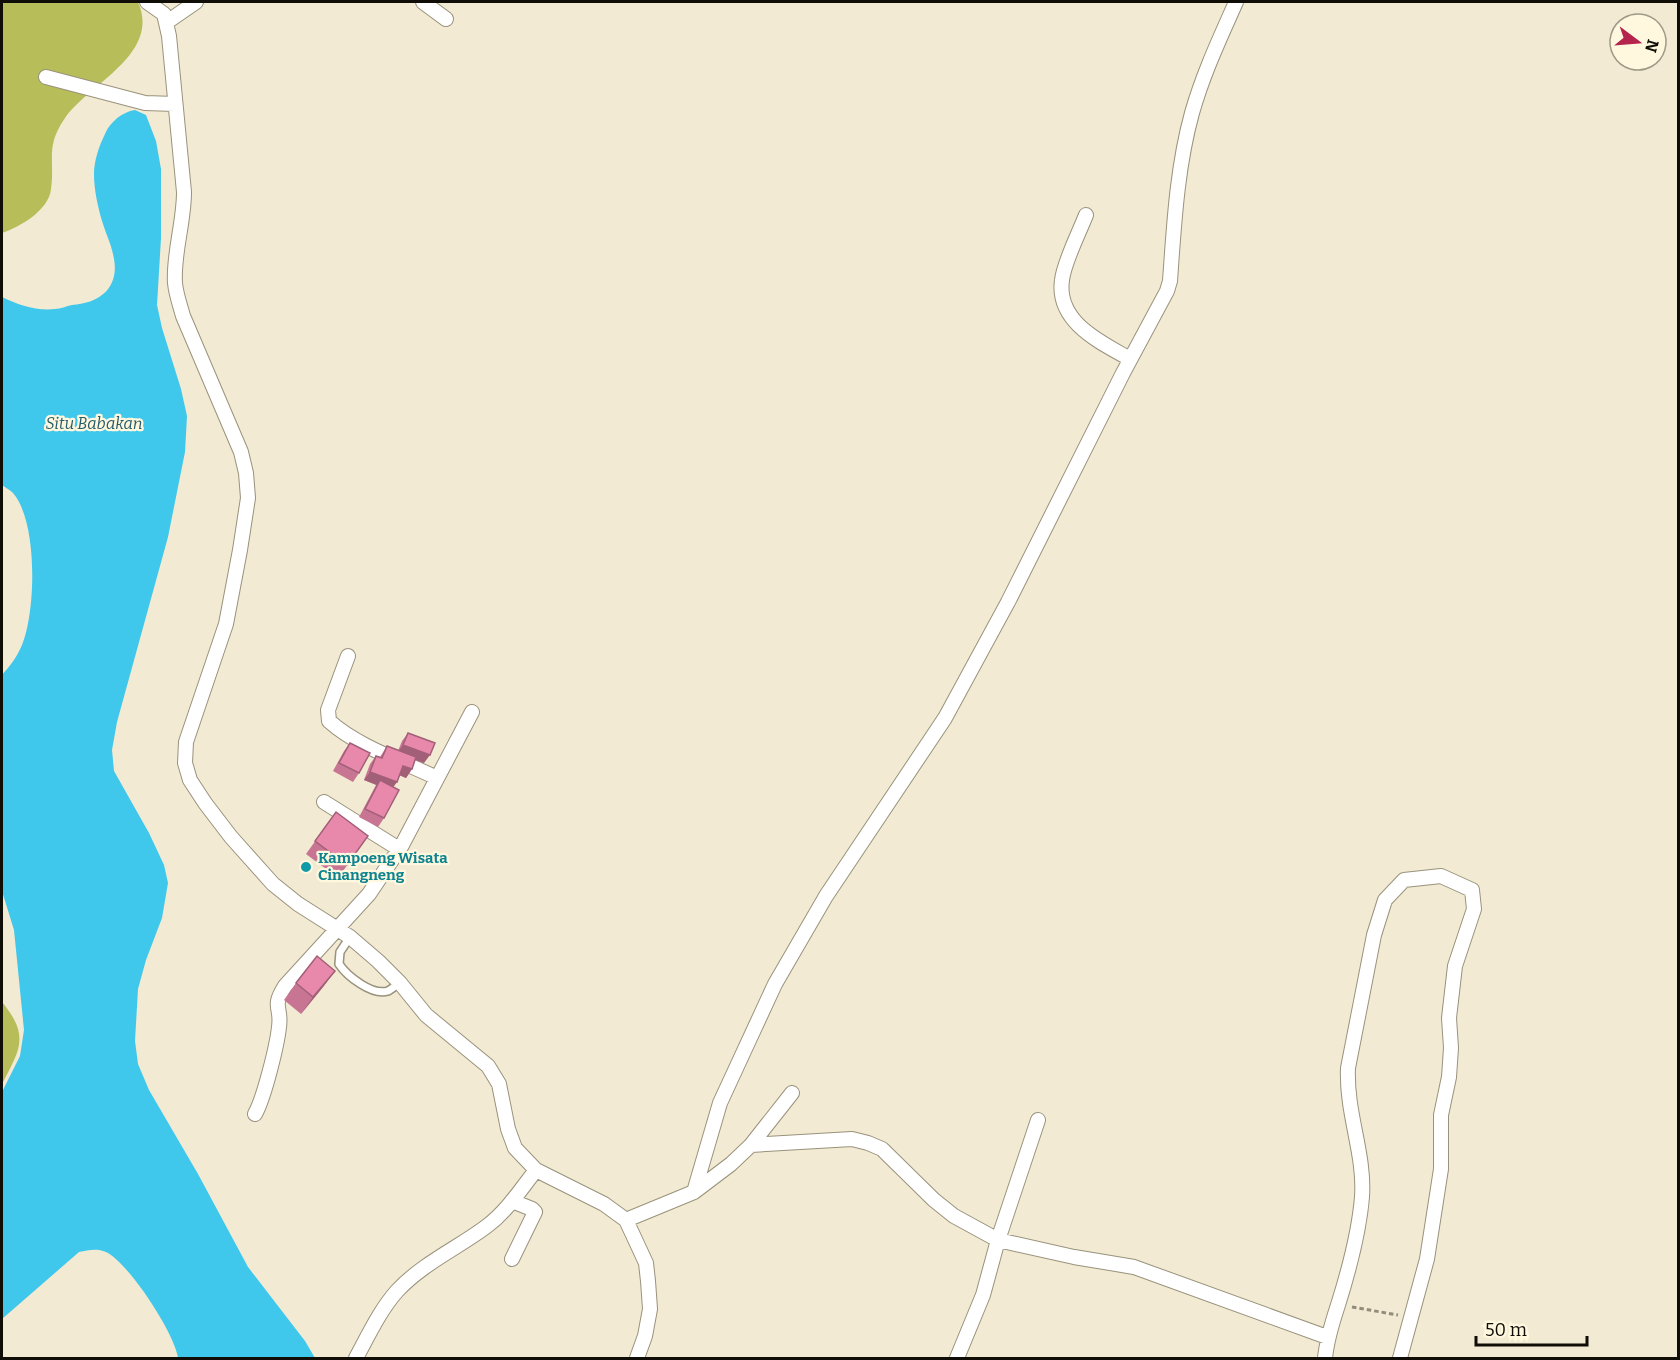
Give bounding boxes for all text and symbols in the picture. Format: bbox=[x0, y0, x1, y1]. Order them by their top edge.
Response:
north arrow bbox=[1608, 12, 1668, 72]
text: N bbox=[1641, 37, 1663, 55]
water label: Situ Babakan bbox=[45, 414, 143, 433]
place label: Kampoeng Wisata Cinangneng bbox=[318, 849, 448, 884]
marker: Kampoeng Wisata Cinangneng bbox=[299, 860, 313, 874]
scale bar bbox=[1476, 1309, 1587, 1347]
text: 50 m bbox=[1485, 1319, 1527, 1341]

